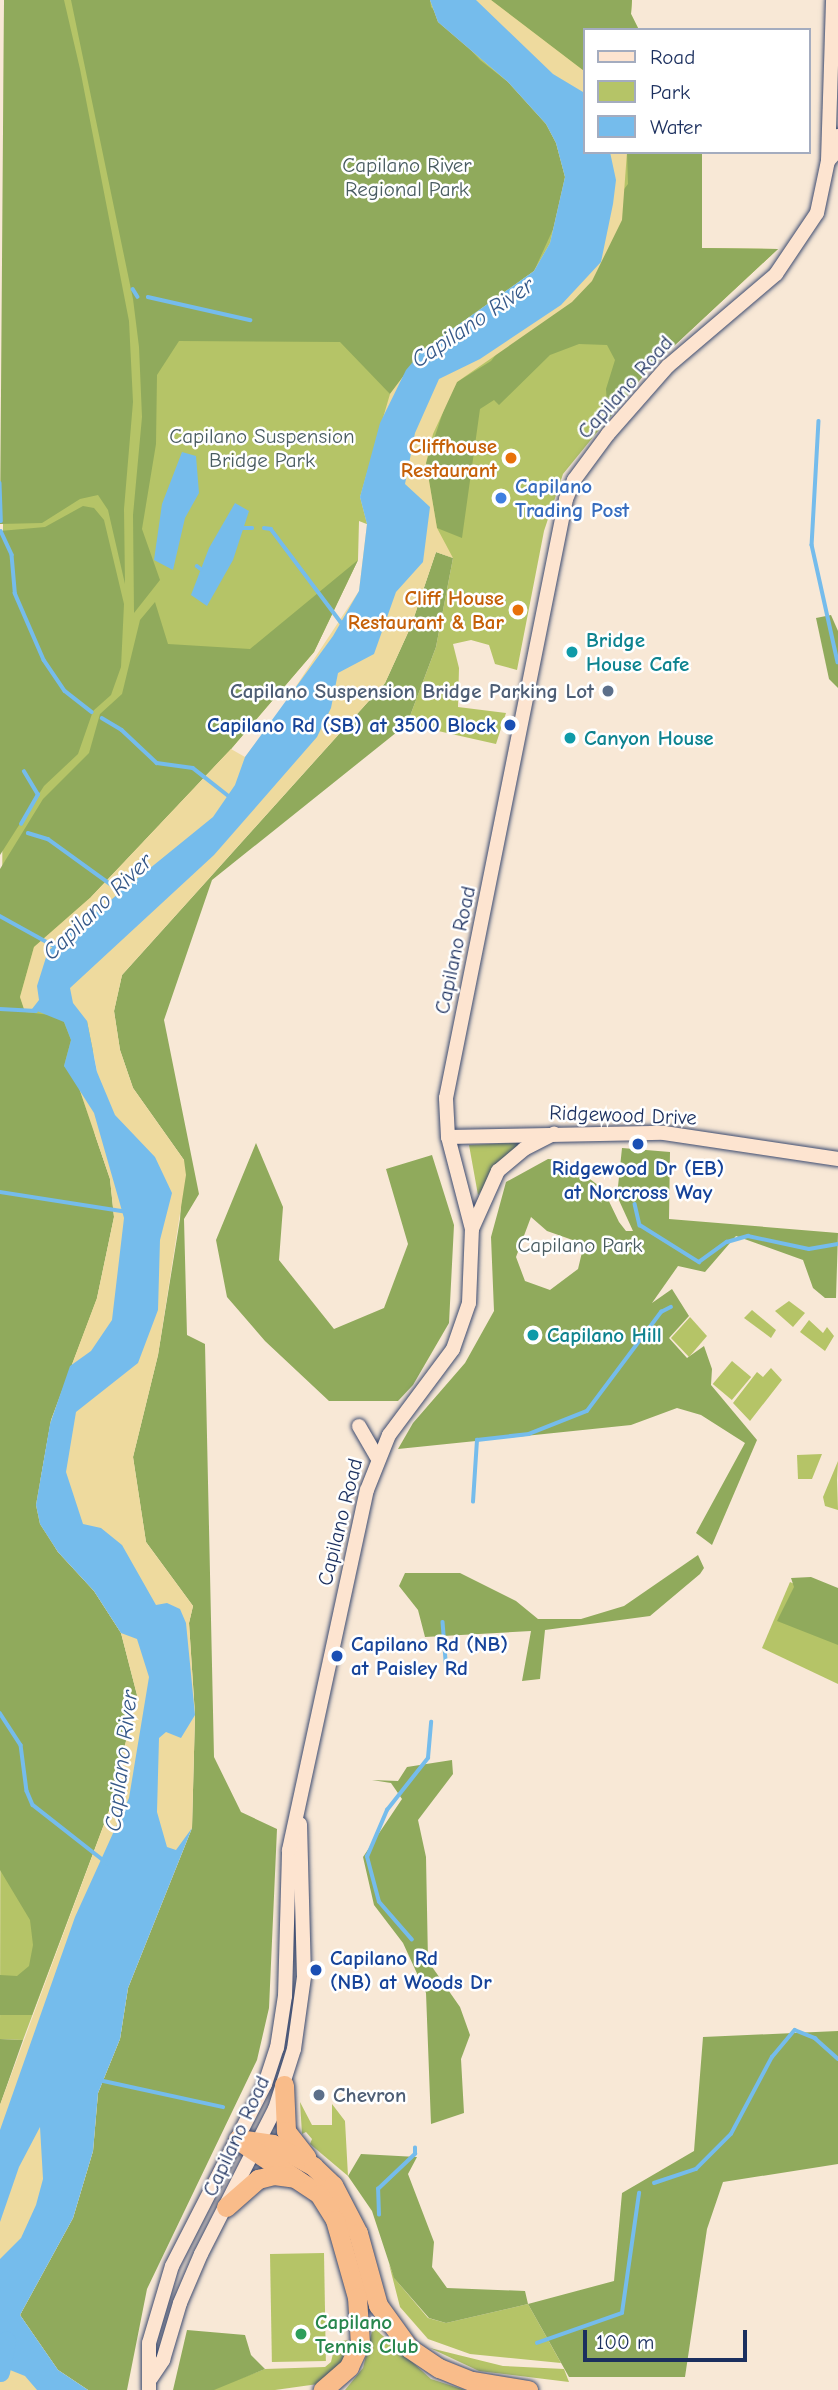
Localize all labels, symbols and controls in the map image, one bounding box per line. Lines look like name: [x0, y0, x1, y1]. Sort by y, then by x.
legend: [582, 28, 810, 154]
text: Road: [650, 45, 695, 69]
text: Park: [650, 80, 690, 104]
text: Water: [650, 115, 702, 139]
park label: Capilano River Regional Park: [342, 152, 472, 202]
water label: Capilano River: [406, 272, 540, 374]
street label: Capilano Road: [572, 330, 678, 444]
park label: Capilano Suspension Bridge Park: [169, 423, 355, 473]
place label: Cliffhouse Restaurant: [401, 433, 497, 483]
marker: Cliffhouse Restaurant: [503, 450, 519, 466]
place label: Capilano Trading Post: [515, 473, 629, 523]
marker: Capilano Trading Post: [493, 490, 509, 506]
place label: Cliff House Restaurant & Bar: [348, 585, 504, 635]
marker: Cliff House Restaurant & Bar: [510, 602, 526, 618]
place label: Bridge House Cafe: [586, 627, 689, 677]
marker: Bridge House Cafe: [564, 644, 580, 660]
place label: Capilano Suspension Bridge Parking Lot: [230, 678, 594, 704]
marker: Capilano Suspension Bridge Parking Lot: [600, 683, 616, 699]
place label: Capilano Rd (SB) at 3500 Block: [207, 712, 496, 738]
marker: Capilano Rd (SB) at 3500 Block: [502, 717, 518, 733]
place label: Canyon House: [584, 725, 714, 751]
marker: Canyon House: [562, 730, 578, 746]
water label: Capilano River: [37, 848, 159, 966]
street label: Capilano Road: [429, 884, 481, 1016]
street label: Ridgewood Drive: [549, 1100, 697, 1130]
marker: Ridgewood Dr (EB) at Norcross Way: [630, 1136, 646, 1152]
place label: Ridgewood Dr (EB) at Norcross Way: [552, 1155, 724, 1205]
park label: Capilano Park: [517, 1232, 643, 1258]
place label: Capilano Hill: [547, 1322, 662, 1348]
marker: Capilano Hill: [525, 1327, 541, 1343]
street label: Capilano Road: [312, 1456, 368, 1588]
place label: Capilano Rd (NB) at Paisley Rd: [351, 1631, 508, 1681]
marker: Capilano Rd (NB) at Paisley Rd: [329, 1648, 345, 1664]
water label: Capilano River: [100, 1689, 144, 1833]
place label: Capilano Rd (NB) at Woods Dr: [330, 1945, 492, 1995]
marker: Capilano Rd (NB) at Woods Dr: [308, 1962, 324, 1978]
street label: Capilano Road: [197, 2072, 275, 2200]
place label: Chevron: [333, 2082, 406, 2108]
marker: Chevron: [311, 2087, 327, 2103]
place label: Capilano Tennis Club: [315, 2309, 418, 2359]
scale bar: [586, 2316, 750, 2360]
marker: Capilano Tennis Club: [293, 2326, 309, 2342]
text: 100 m: [596, 2330, 654, 2354]

